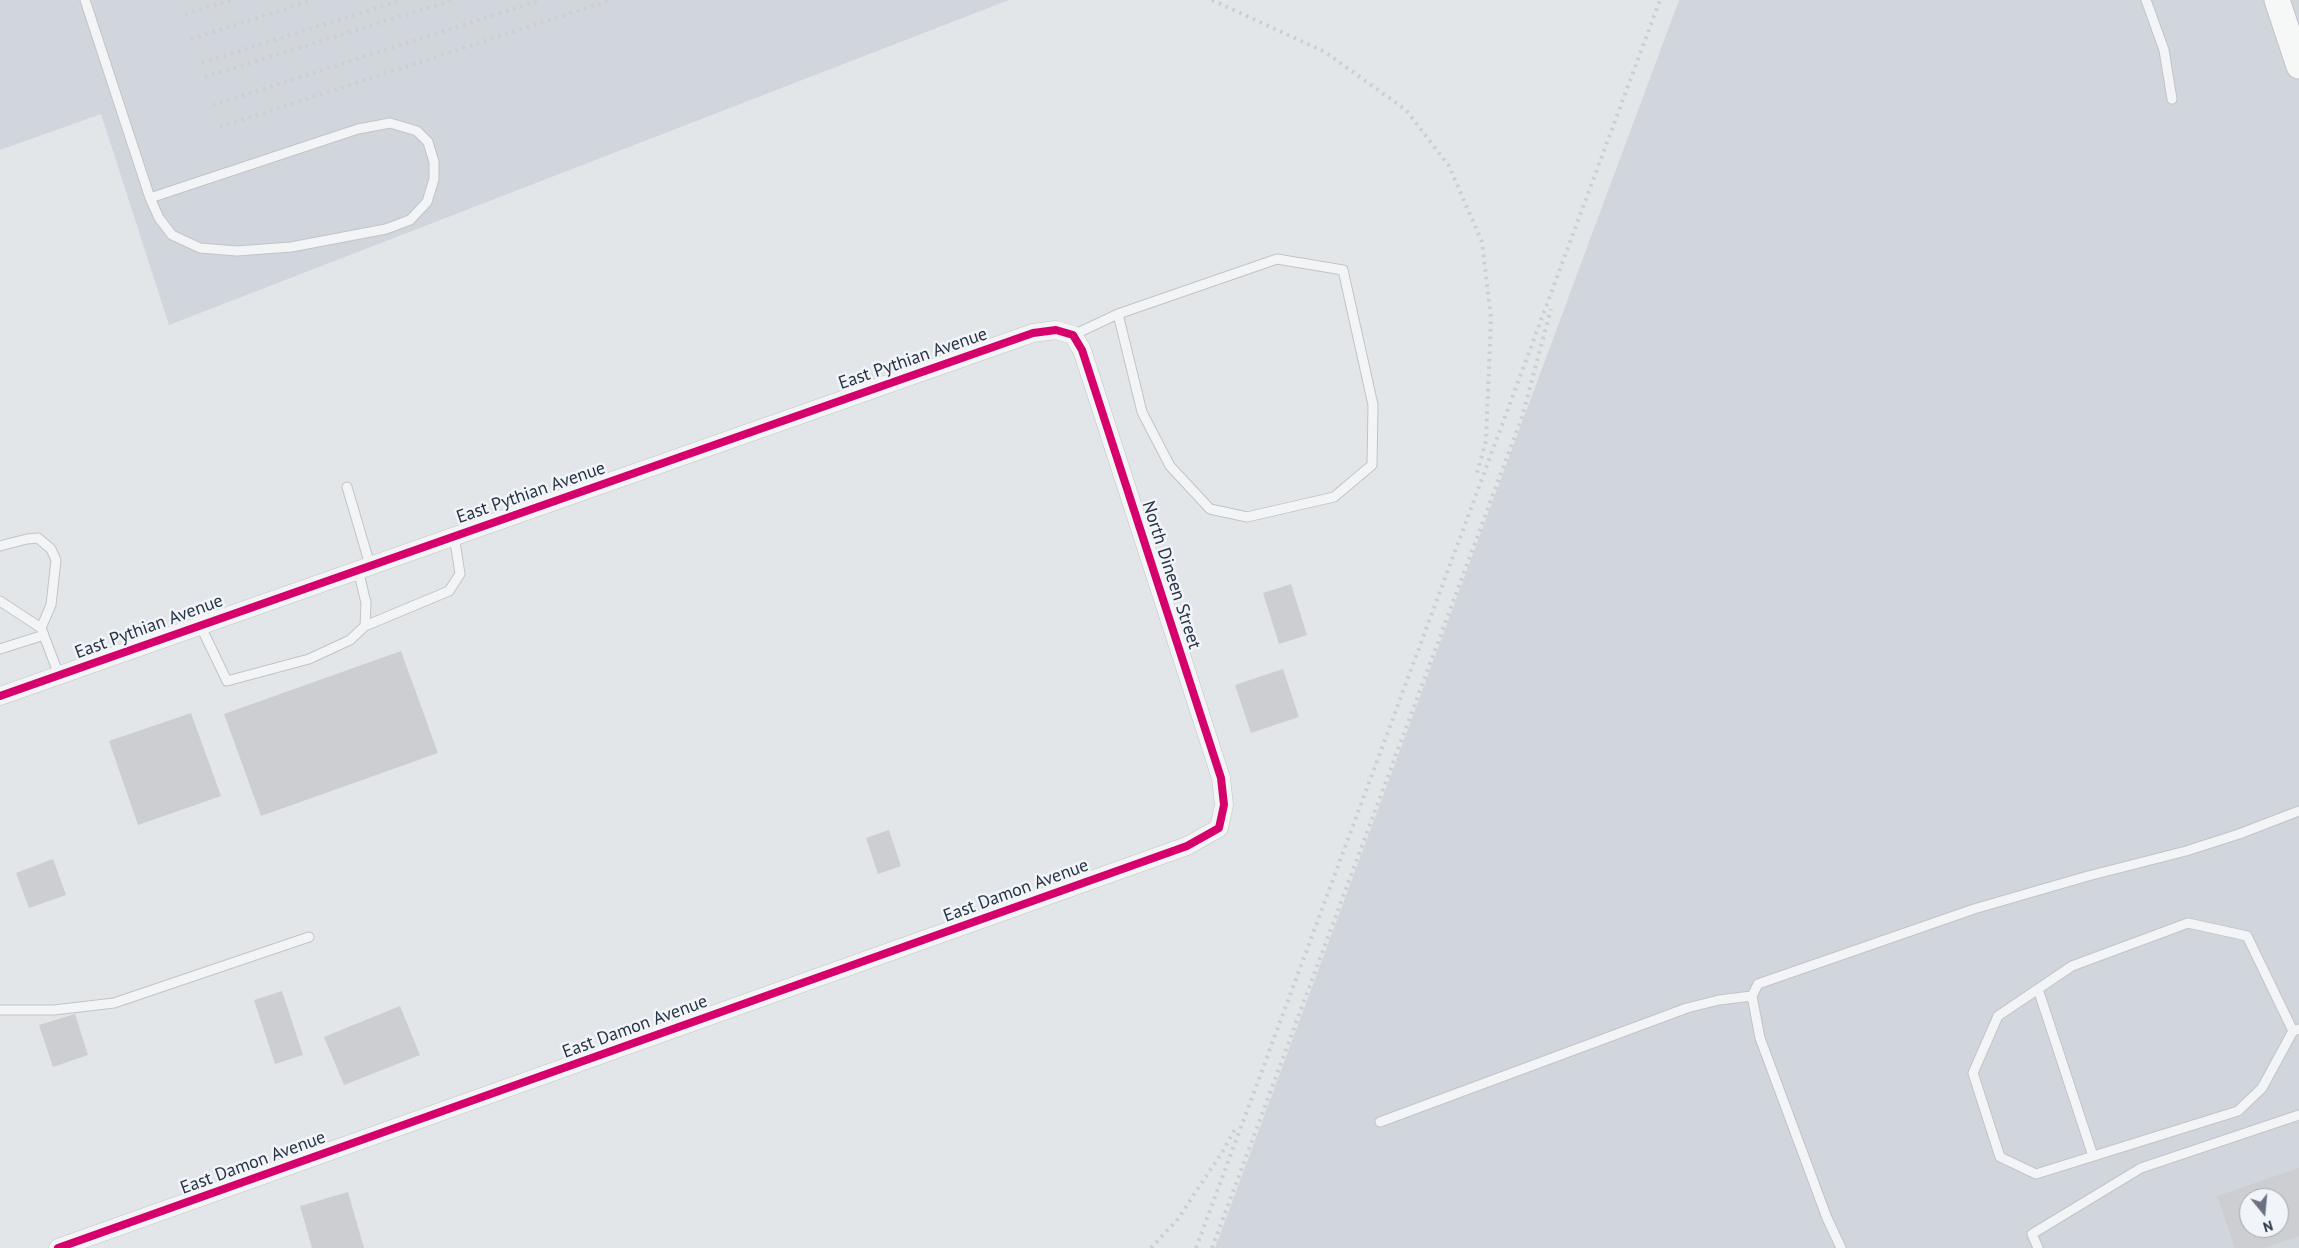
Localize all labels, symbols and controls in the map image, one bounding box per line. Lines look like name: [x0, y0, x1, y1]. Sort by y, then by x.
street label: East Pythian Avenue: [836, 323, 990, 395]
street label: East Pythian Avenue: [454, 457, 608, 529]
street label: North Dineen Street: [1137, 498, 1205, 652]
street label: East Pythian Avenue: [72, 590, 226, 664]
street label: East Damon Avenue: [940, 855, 1092, 927]
street label: East Damon Avenue: [559, 991, 711, 1063]
street label: East Damon Avenue: [177, 1127, 329, 1199]
north arrow: [2239, 1188, 2289, 1238]
text: N: [2261, 1216, 2275, 1236]

